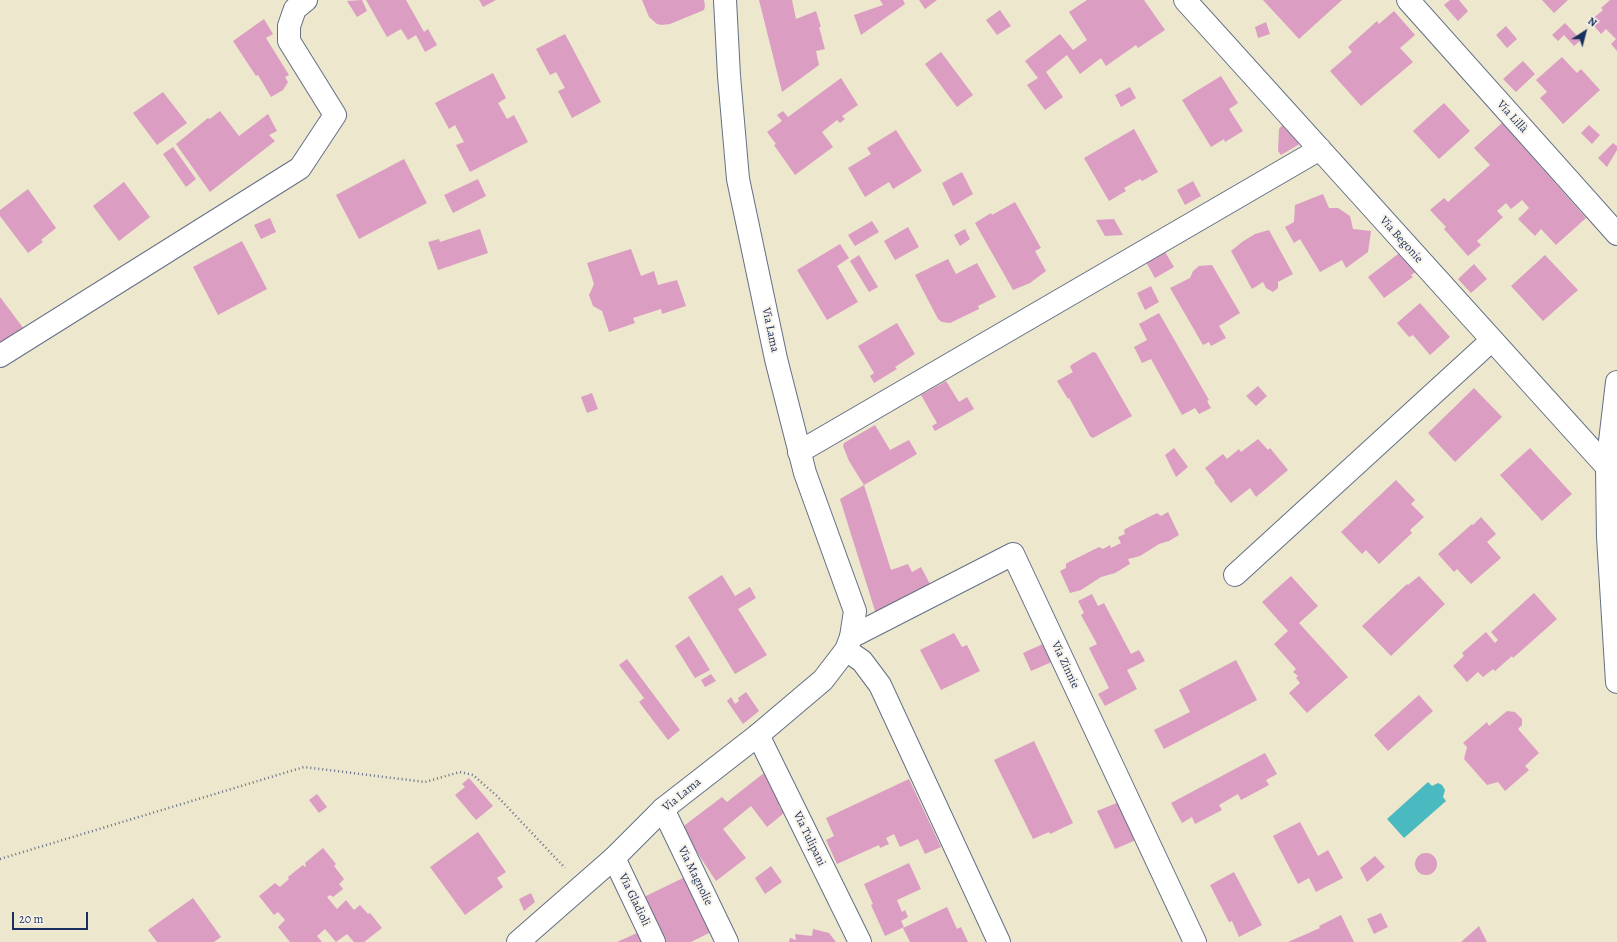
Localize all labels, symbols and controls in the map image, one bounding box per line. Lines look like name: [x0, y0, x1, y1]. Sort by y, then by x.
north arrow: [1565, 12, 1605, 52]
text: N: [1585, 13, 1600, 30]
street label: Via Lillà: [1494, 98, 1530, 136]
street label: Via Begonie: [1376, 214, 1426, 266]
street label: Via Lama: [758, 306, 782, 354]
street label: Via Zinnie: [1048, 639, 1082, 691]
street label: Via Lama: [660, 775, 704, 815]
street label: Via Tulipani: [790, 809, 828, 869]
street label: Via Magnolie: [674, 844, 716, 908]
street label: Via Gladioli: [615, 871, 653, 929]
scale bar: [14, 904, 90, 930]
text: 20 m: [19, 911, 43, 927]

